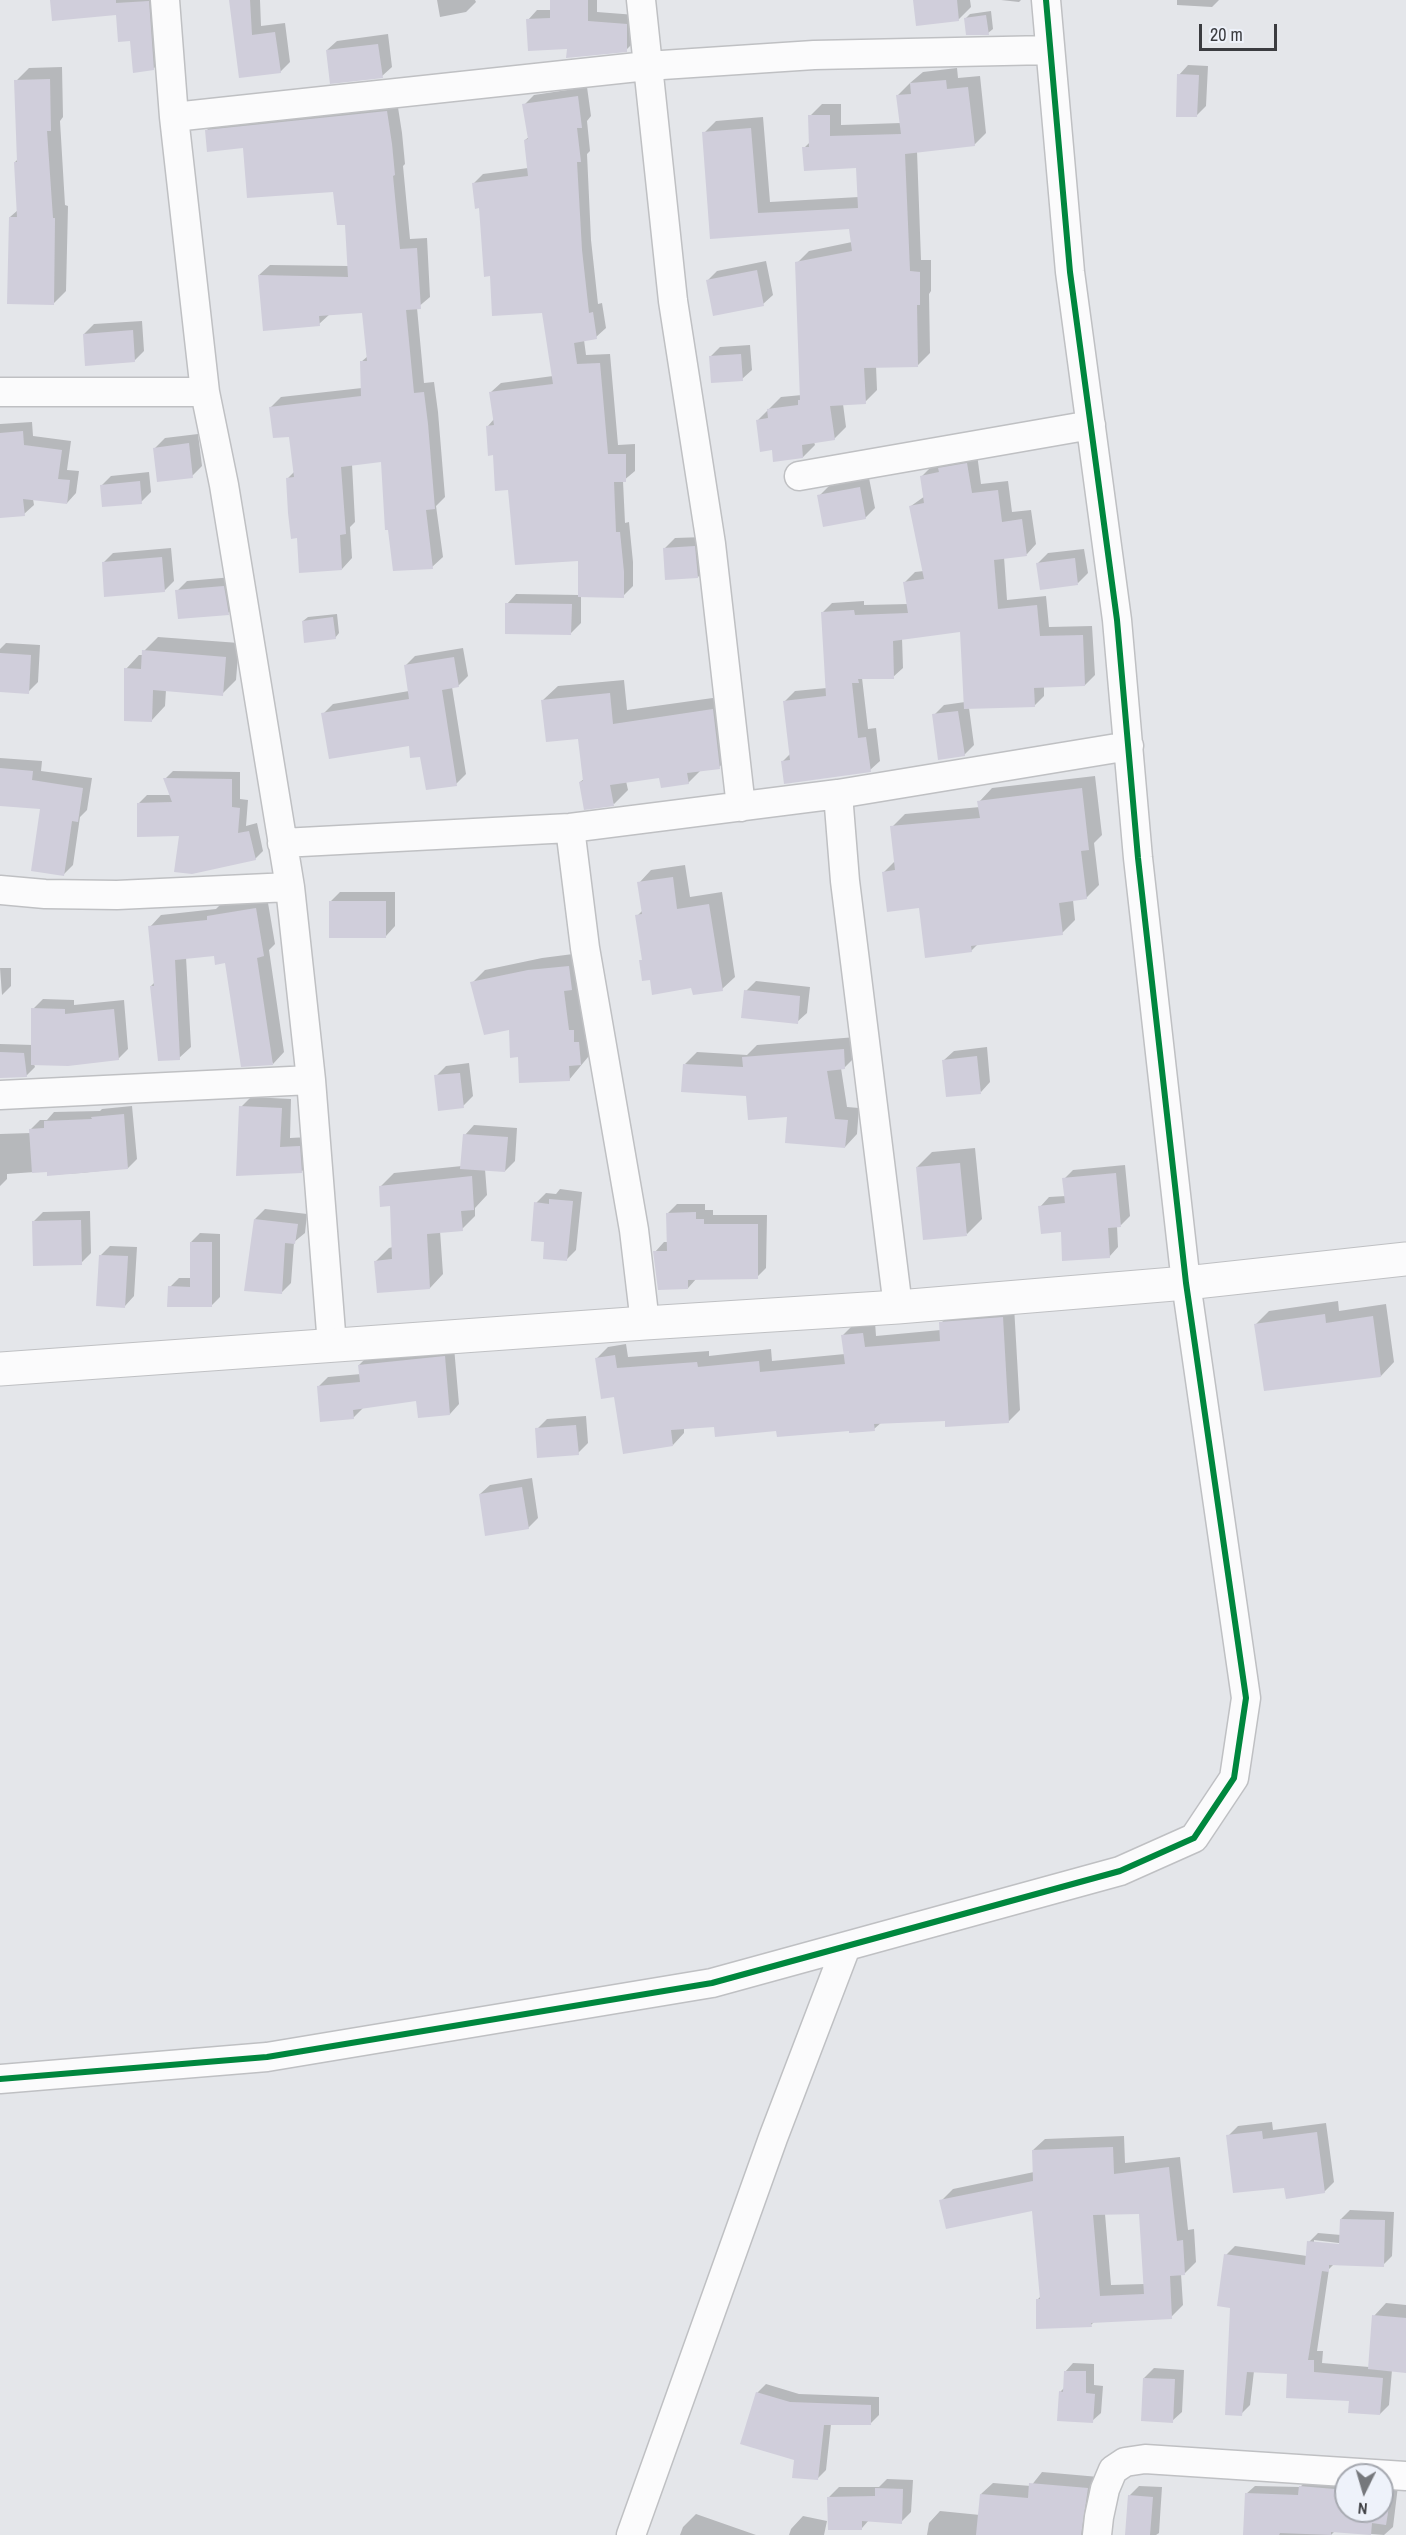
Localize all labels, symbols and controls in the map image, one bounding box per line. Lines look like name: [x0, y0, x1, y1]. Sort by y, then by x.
scale bar: [1202, 12, 1280, 50]
text: 20 m: [1210, 22, 1243, 47]
north arrow: [1334, 2463, 1394, 2523]
text: N: [1357, 2498, 1368, 2520]

